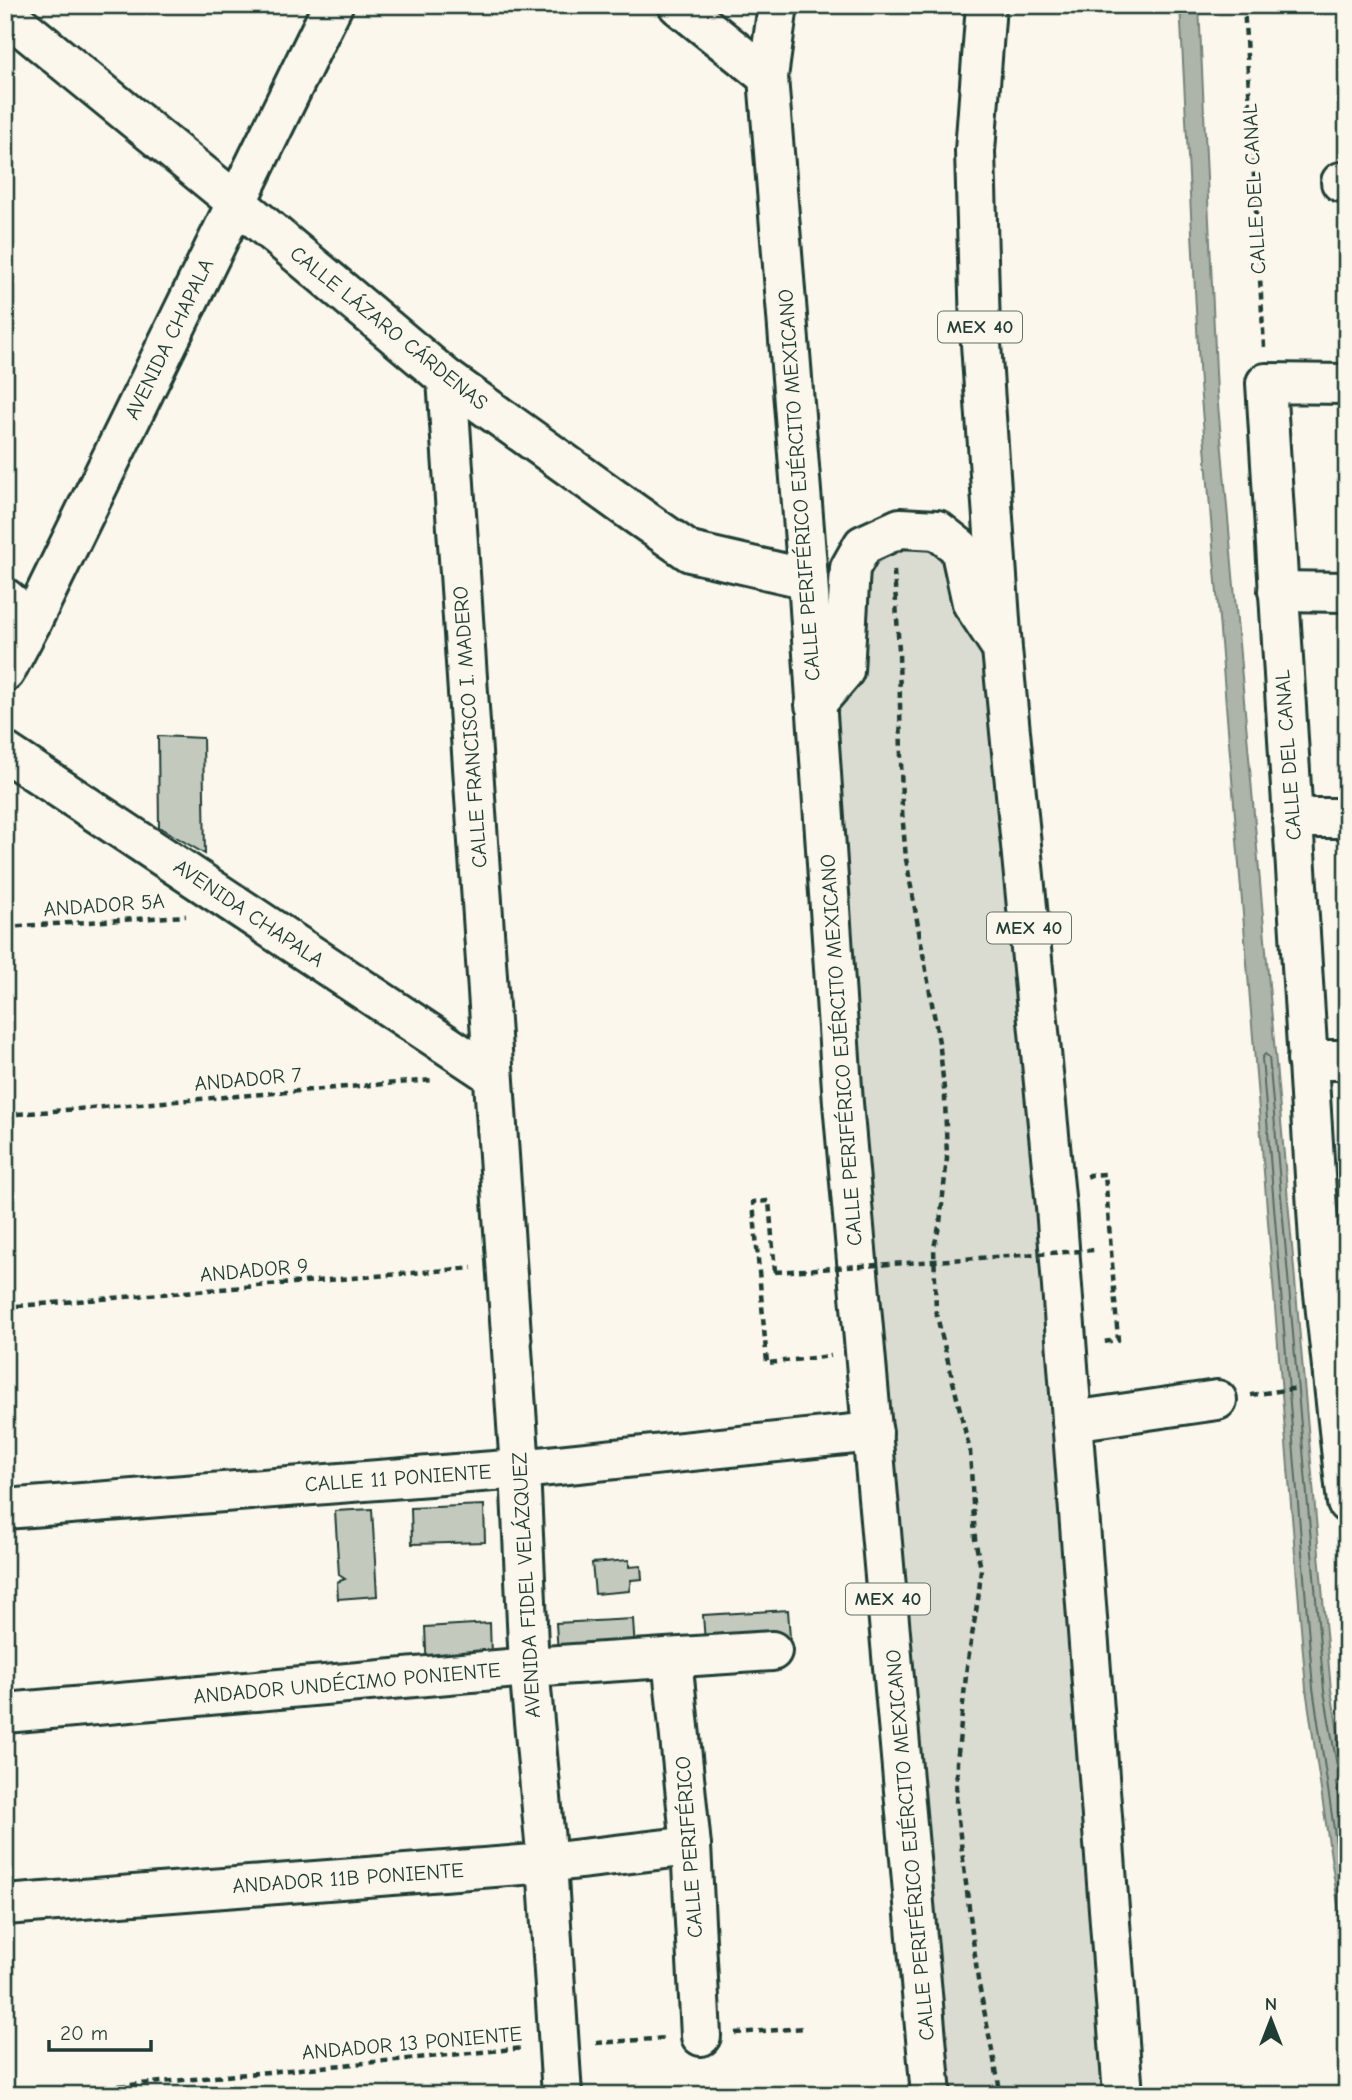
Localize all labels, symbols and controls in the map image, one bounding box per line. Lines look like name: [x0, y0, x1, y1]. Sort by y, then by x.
street label: CALLE DEL CANAL: [1238, 103, 1270, 275]
street label: CALLE LÁZARO CÁRDENAS: [285, 241, 493, 415]
street label: AVENIDA CHAPALA: [120, 255, 218, 423]
street label: CALLE PERIFÉRICO EJÉRCITO MEXICANO: [773, 288, 825, 682]
road number: MEX 40: [938, 312, 1022, 342]
street label: CALLE FRANCISCO I. MADERO: [448, 585, 492, 869]
street label: CALLE DEL CANAL: [1270, 668, 1306, 841]
street label: CALLE PERIFÉRICO EJÉRCITO MEXICANO: [815, 853, 867, 1247]
street label: AVENIDA CHAPALA: [169, 854, 329, 972]
street label: ANDADOR 5A: [43, 889, 165, 921]
road number: MEX 40: [987, 912, 1071, 944]
street label: ANDADOR 7: [193, 1062, 303, 1096]
street label: ANDADOR 9: [199, 1253, 309, 1287]
street label: AVENIDA FIDEL VELÁZQUEZ: [507, 1452, 545, 1718]
street label: CALLE 11 PONIENTE: [304, 1460, 492, 1496]
road number: MEX 40: [846, 1583, 930, 1614]
street label: CALLE PERIFÉRICO EJÉRCITO MEXICANO: [881, 1648, 939, 2042]
street label: ANDADOR UNDÉCIMO PONIENTE: [192, 1658, 502, 1708]
street label: CALLE PERIFÉRICO: [671, 1755, 707, 1939]
street label: ANDADOR 11B PONIENTE: [232, 1858, 464, 1898]
north arrow: [1236, 1984, 1306, 2054]
text: N: [1265, 1993, 1277, 2015]
scale bar: [49, 2009, 150, 2053]
text: 20 m: [60, 2021, 108, 2045]
street label: ANDADOR 13 PONIENTE: [301, 2021, 523, 2065]

